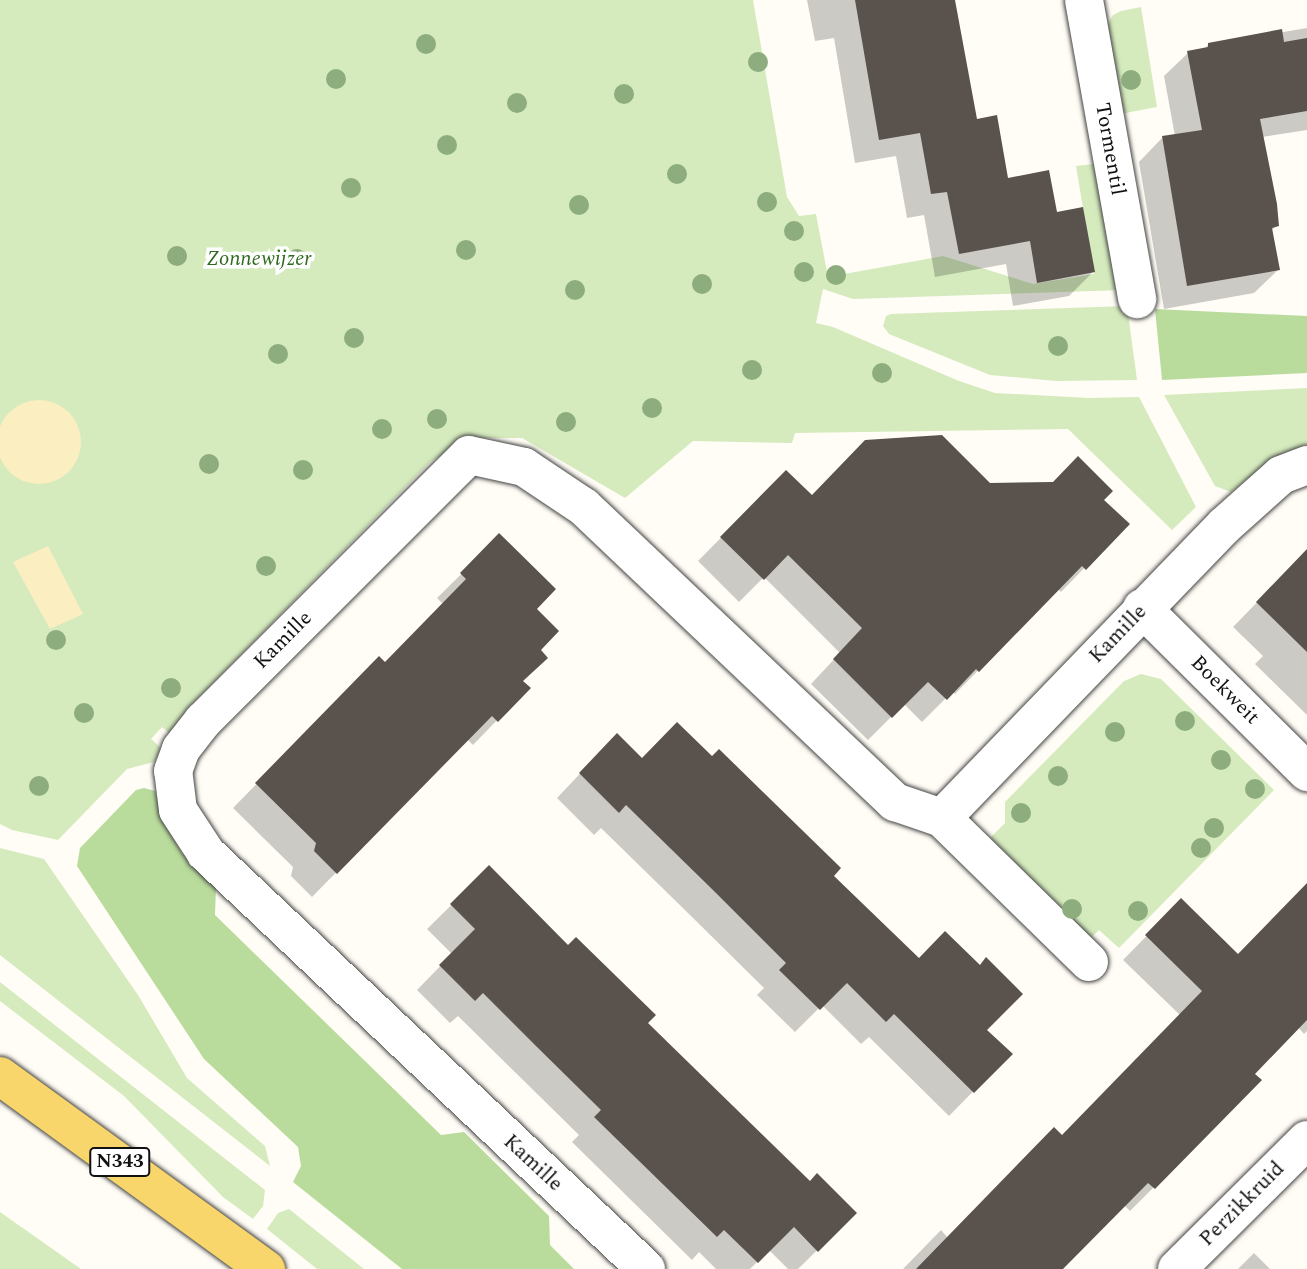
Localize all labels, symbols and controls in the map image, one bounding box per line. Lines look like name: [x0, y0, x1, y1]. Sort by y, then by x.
street label: Tormentil: [1089, 101, 1131, 197]
park label: Zonnewijzer: [206, 246, 312, 272]
street label: Kamille: [1084, 599, 1152, 669]
street label: Kamille: [249, 606, 317, 674]
street label: Boekweit: [1185, 650, 1265, 730]
street label: Kamille: [498, 1129, 568, 1197]
road number: N343: [88, 1146, 152, 1178]
street label: Perzikkruid: [1194, 1156, 1290, 1252]

